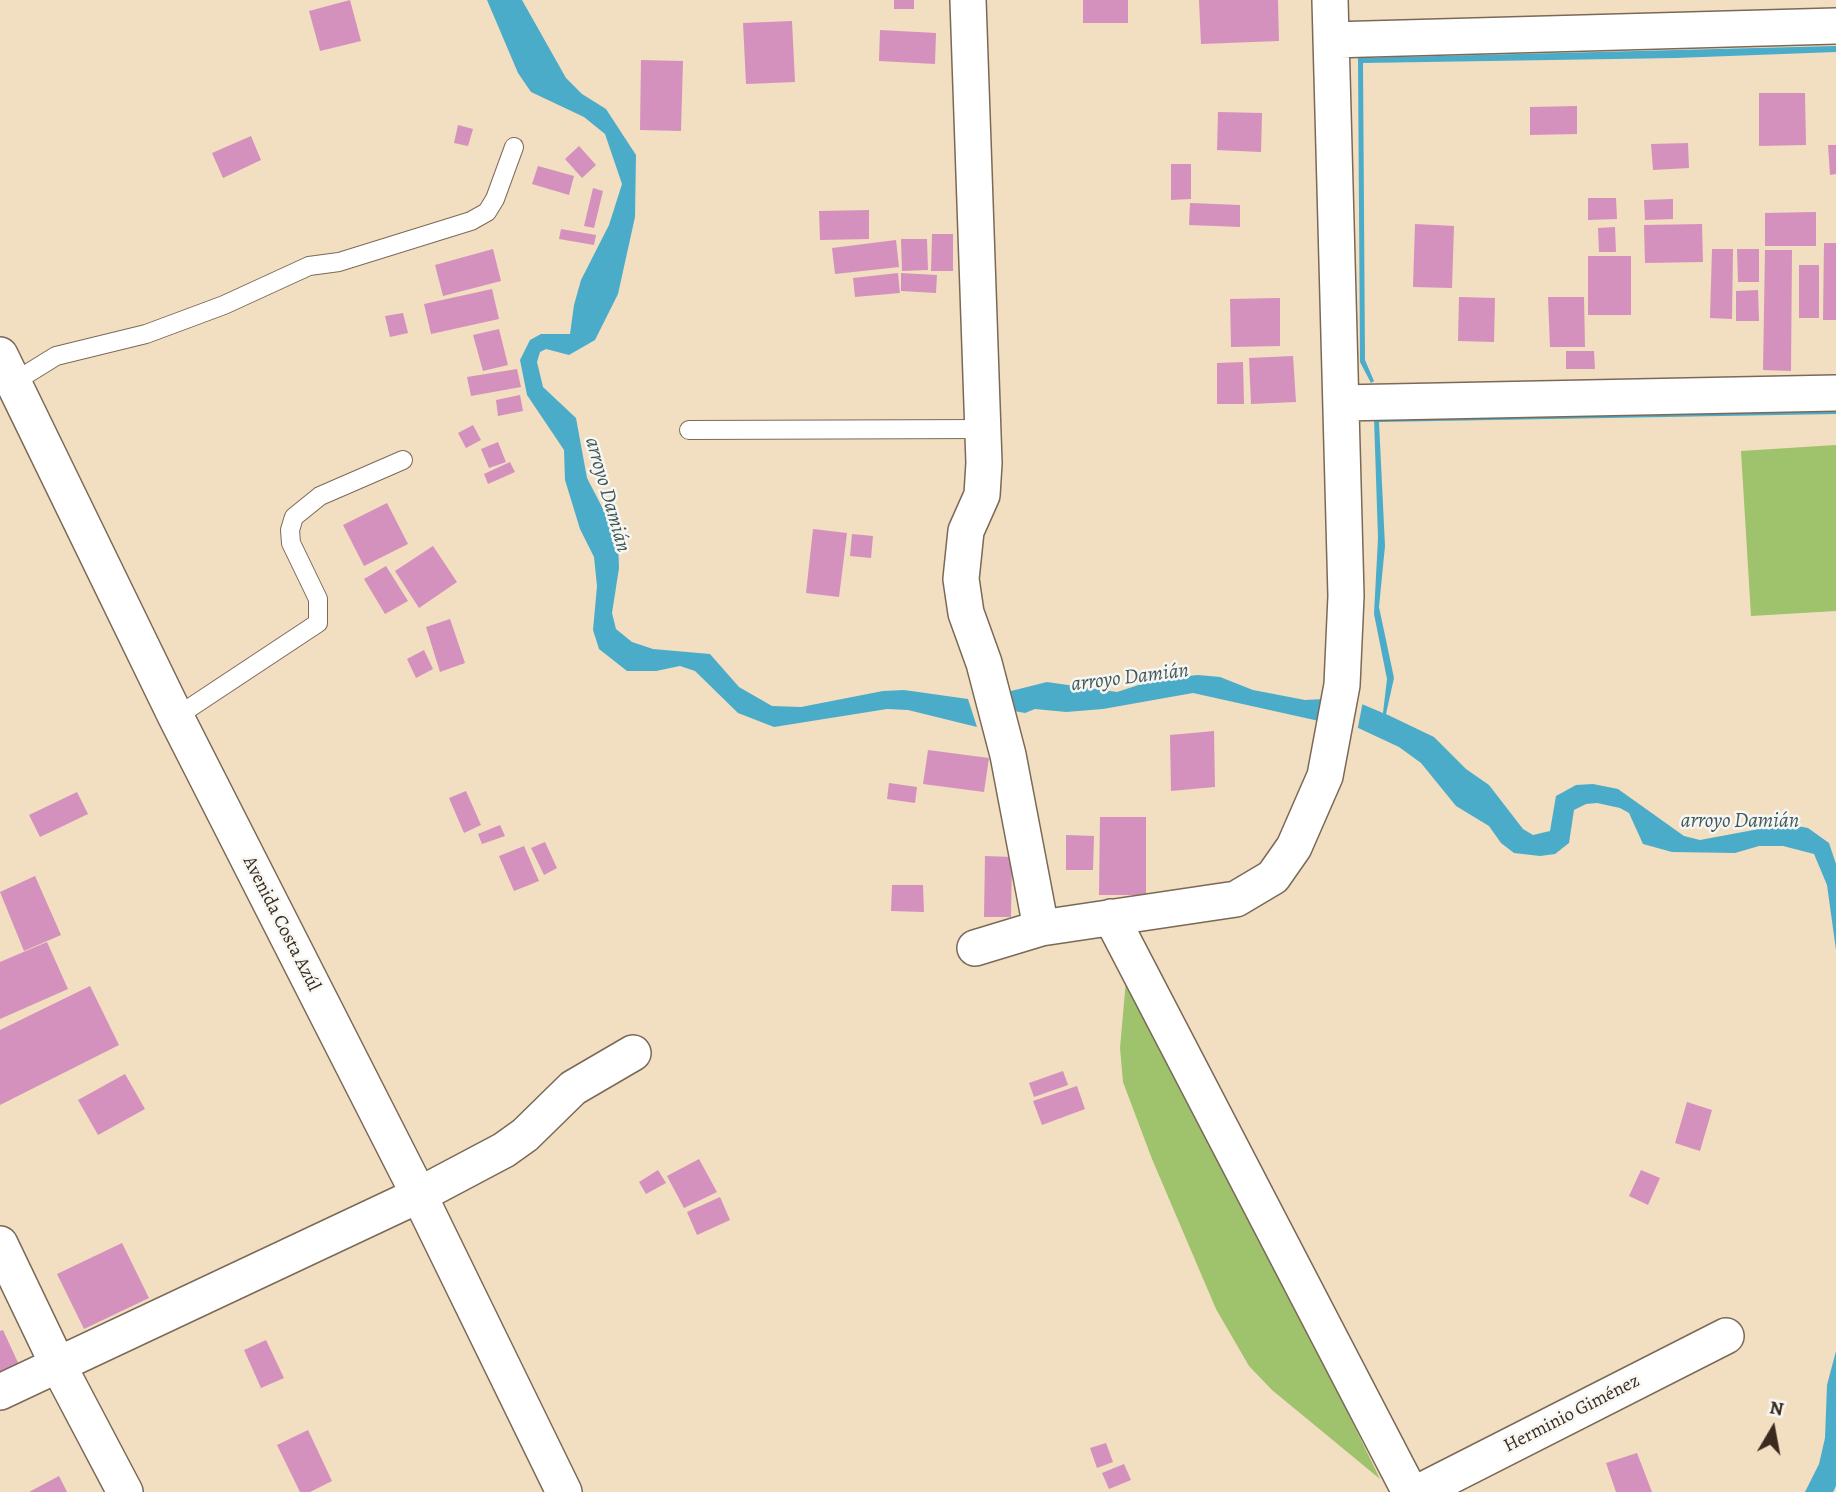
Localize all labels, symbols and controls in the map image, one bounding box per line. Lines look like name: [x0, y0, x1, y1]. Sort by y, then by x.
water label: arroyo Damián: [579, 435, 635, 555]
water label: arroyo Damián: [1070, 658, 1190, 698]
water label: arroyo Damián: [1681, 809, 1799, 835]
street label: Avenida Costa Azúl: [237, 853, 325, 995]
street label: Herminio Giménez: [1500, 1370, 1644, 1458]
north arrow: [1738, 1394, 1808, 1464]
text: N: [1768, 1394, 1786, 1422]

